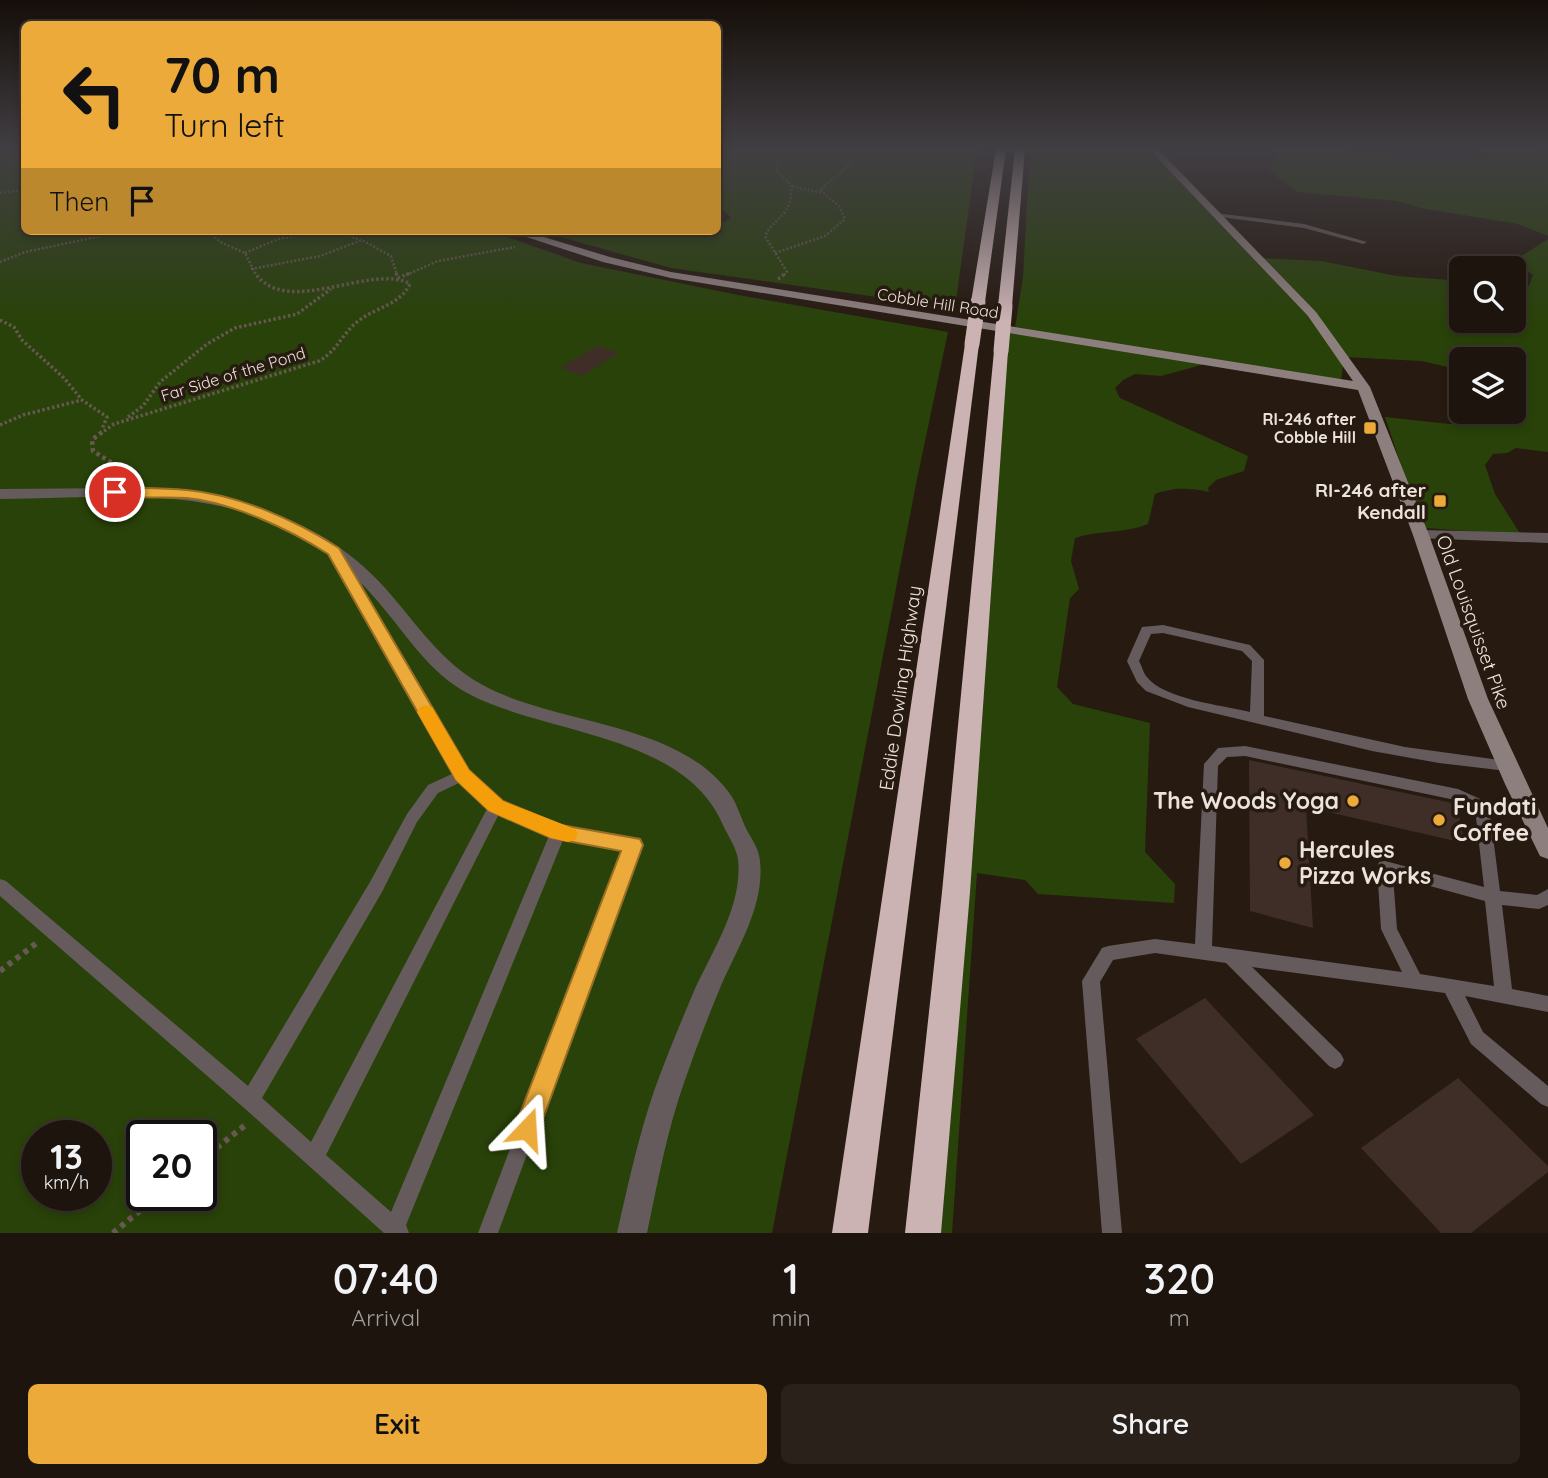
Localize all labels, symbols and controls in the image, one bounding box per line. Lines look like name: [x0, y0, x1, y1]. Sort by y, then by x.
text: 70 m: [164, 44, 280, 105]
icon: left: [49, 49, 140, 140]
text: Turn left: [164, 105, 285, 145]
icon: arrive: [123, 182, 161, 220]
text: Then: [49, 185, 109, 218]
map controls: [1449, 256, 1526, 424]
button: search: [1449, 256, 1526, 333]
street label: Cobble Hill Road: [876, 284, 1000, 322]
street label: Far Side of the Pond: [158, 342, 308, 406]
button: layers: [1449, 347, 1526, 424]
place label: RI-246 after Cobble Hill: [1262, 409, 1356, 447]
marker: RI-246 after Cobble Hill: [1362, 420, 1378, 436]
pin: [85, 462, 145, 522]
icon: arrive: [96, 473, 134, 511]
place label: RI-246 after Kendall: [1315, 478, 1426, 524]
marker: RI-246 after Kendall: [1432, 493, 1448, 509]
street label: Old Louisquisset Pike: [1431, 532, 1517, 712]
street label: Eddie Dowling Highway: [874, 584, 926, 792]
place label: The Woods Yoga: [1153, 786, 1339, 815]
place label: Fundati Coffee: [1453, 792, 1537, 847]
marker: The Woods Yoga: [1345, 793, 1361, 809]
marker: Fundati Coffee: [1431, 812, 1447, 828]
place label: Hercules Pizza Works: [1299, 835, 1431, 890]
marker: Hercules Pizza Works: [1277, 855, 1293, 871]
position arrow: [490, 1092, 564, 1166]
speed limit sign: 20: [126, 1120, 217, 1211]
text: 13: [50, 1134, 83, 1178]
text: km/h: [44, 1171, 89, 1194]
text: 07:40: [333, 1252, 439, 1305]
text: 1: [783, 1252, 799, 1305]
text: 320: [1144, 1252, 1215, 1305]
text: Arrival: [351, 1303, 420, 1332]
text: min: [772, 1303, 811, 1332]
text: m: [1169, 1303, 1190, 1332]
button: Exit: [28, 1384, 767, 1464]
button: Share: [781, 1384, 1520, 1464]

